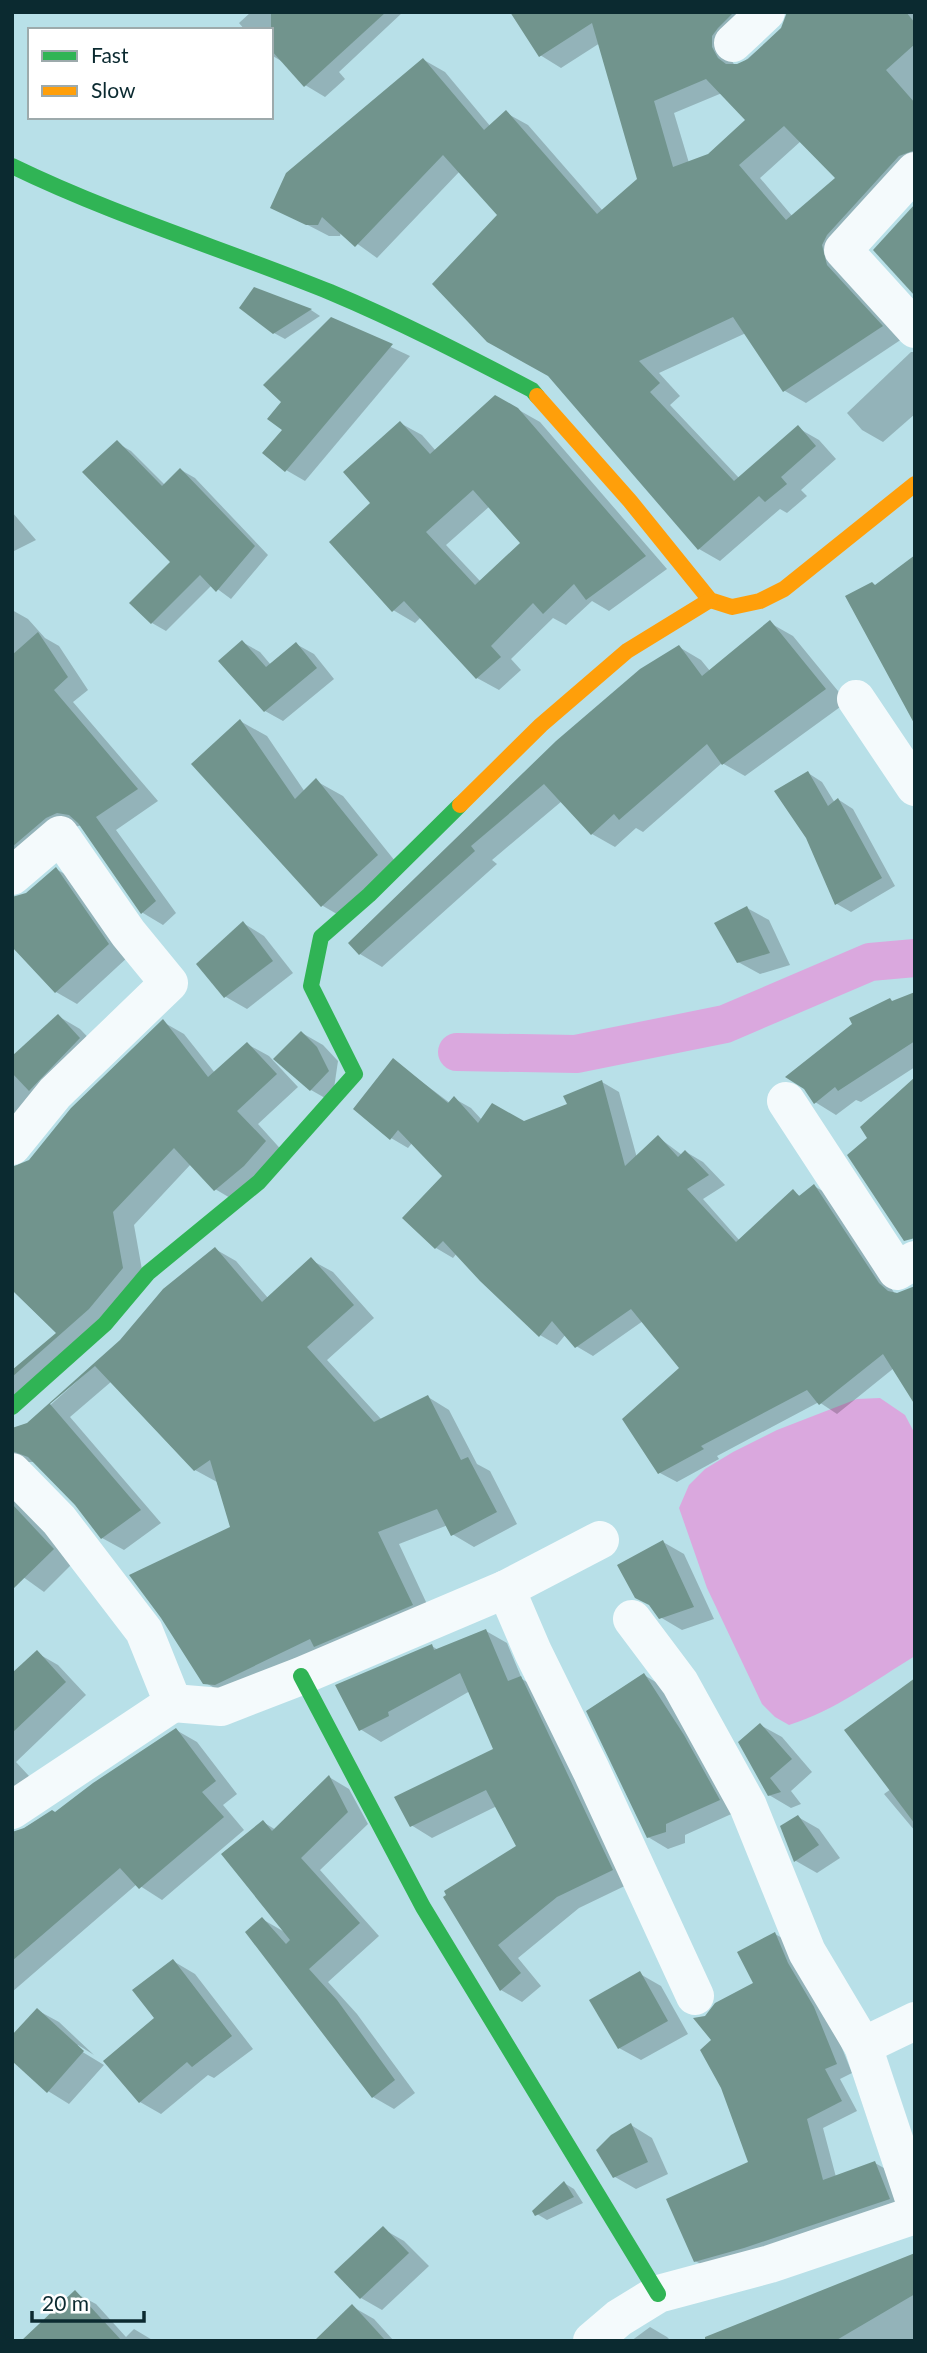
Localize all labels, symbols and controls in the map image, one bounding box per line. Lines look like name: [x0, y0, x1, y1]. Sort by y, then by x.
legend: [28, 28, 273, 119]
text: Fast: [91, 42, 129, 67]
text: Slow: [91, 77, 136, 102]
scale bar: [32, 2280, 144, 2324]
text: 20 m: [42, 2290, 89, 2315]

